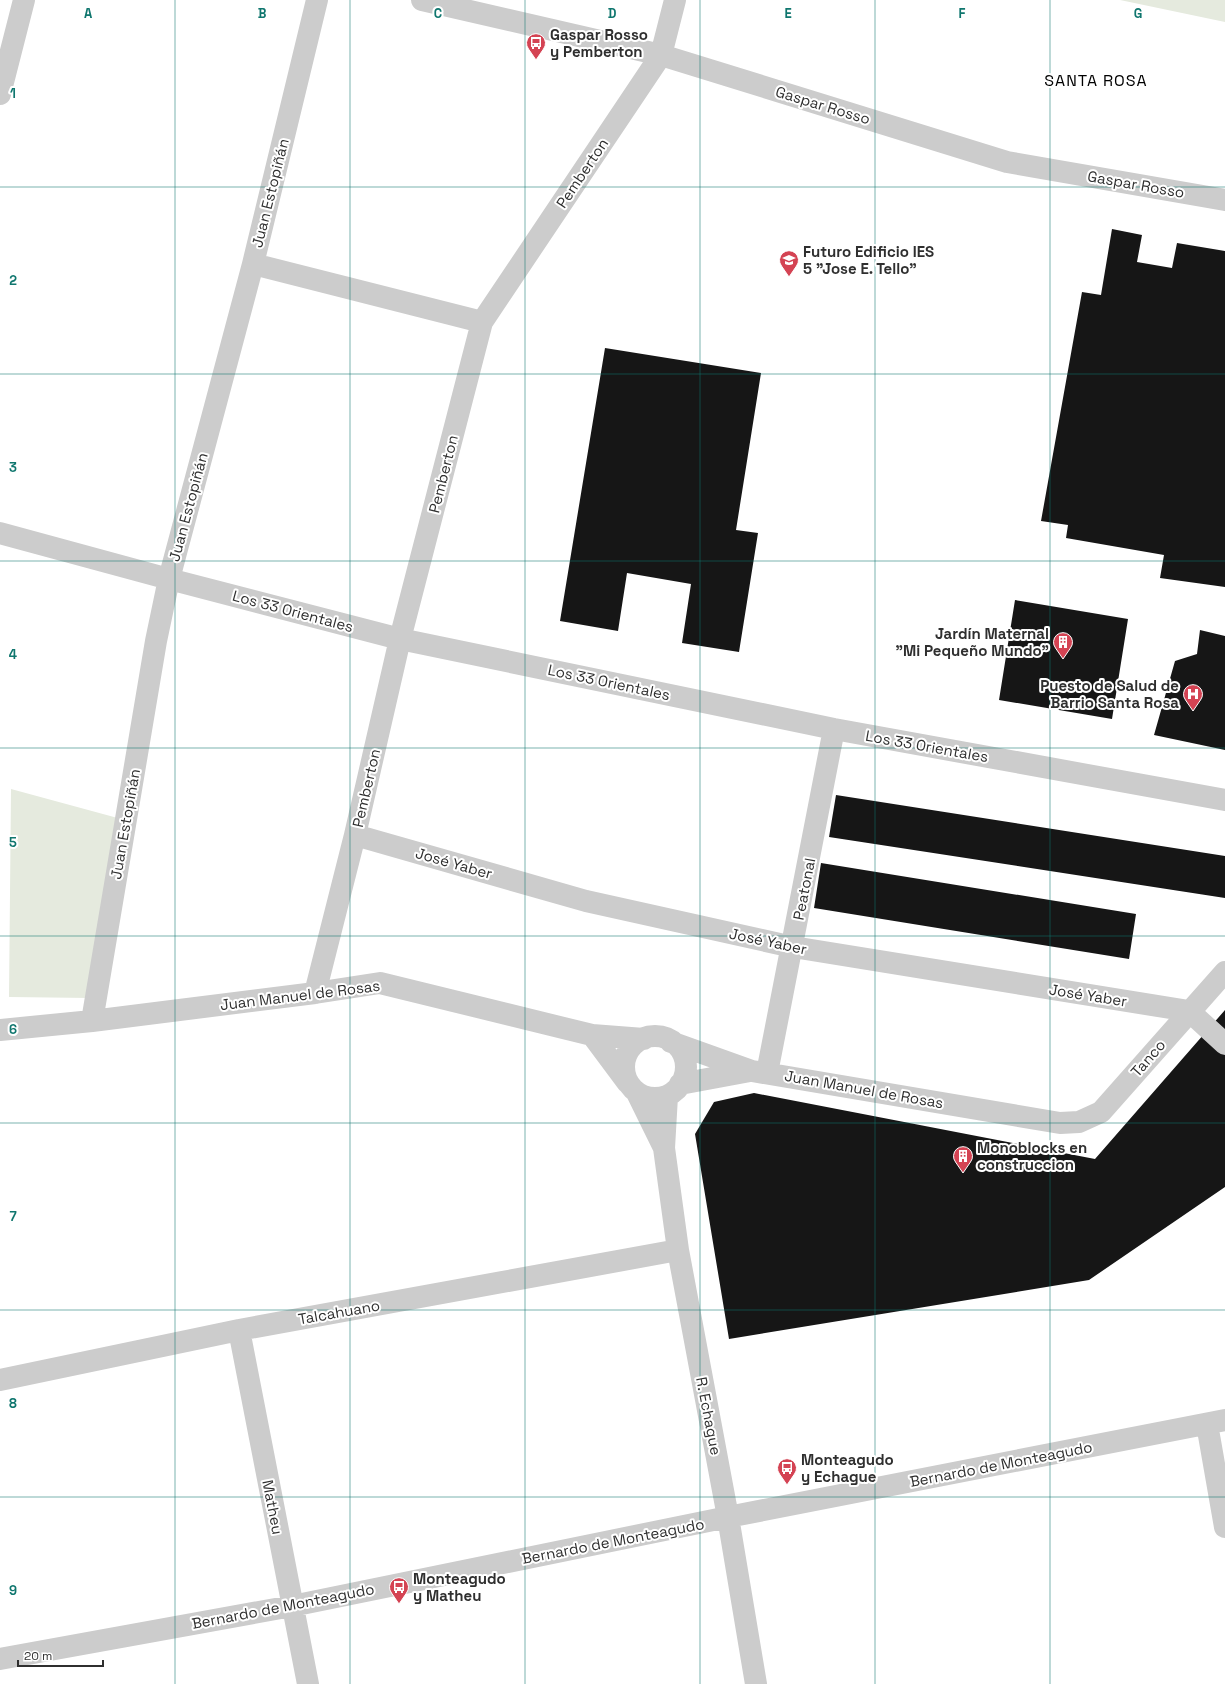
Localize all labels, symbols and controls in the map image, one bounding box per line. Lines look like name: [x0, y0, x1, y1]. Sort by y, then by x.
text: A: [84, 5, 93, 22]
text: B: [258, 5, 267, 22]
text: C: [434, 5, 442, 22]
text: D: [608, 5, 617, 22]
text: E: [784, 5, 792, 22]
text: F: [959, 5, 966, 22]
text: G: [1134, 5, 1142, 22]
place label: Gaspar Rosso y Pemberton: [550, 25, 648, 61]
bus stop icon: Gaspar Rosso y Pemberton: [525, 32, 547, 60]
district label: SANTA ROSA: [1044, 70, 1148, 91]
street label: Gaspar Rosso: [773, 82, 873, 128]
text: 1: [10, 85, 16, 102]
street label: Pemberton: [552, 135, 612, 211]
street label: Juan Estopiñán: [247, 136, 293, 250]
street label: Gaspar Rosso: [1086, 166, 1186, 202]
place label: Futuro Edificio IES 5 "Jose E. Tello": [803, 242, 934, 278]
school or university icon: Futuro Edificio IES 5 "Jose E. Tello": [778, 249, 800, 277]
text: 2: [9, 272, 17, 289]
street label: Pemberton: [424, 433, 462, 515]
street label: Juan Estopiñán: [164, 451, 212, 563]
text: 3: [9, 459, 17, 476]
street label: Los 33 Orientales: [230, 586, 356, 636]
place label: Jardín Maternal "Mi Pequeño Mundo": [895, 624, 1049, 660]
building icon: Jardín Maternal "Mi Pequeño Mundo": [1052, 631, 1074, 659]
text: 4: [9, 646, 17, 663]
street label: Los 33 Orientales: [546, 660, 672, 704]
place label: Puesto de Salud de Barrio Santa Rosa: [1040, 676, 1179, 712]
hospital icon: Puesto de Salud de Barrio Santa Rosa: [1182, 683, 1204, 711]
street label: Los 33 Orientales: [864, 726, 990, 766]
street label: Pemberton: [348, 747, 384, 829]
street label: Juan Estopiñán: [106, 767, 144, 881]
text: 5: [9, 834, 17, 851]
street label: José Yaber: [413, 843, 495, 883]
street label: Peatonal: [789, 856, 819, 922]
street label: José Yaber: [727, 923, 809, 959]
street label: Juan Manuel de Rosas: [219, 976, 381, 1014]
street label: José Yaber: [1048, 979, 1129, 1011]
text: 6: [9, 1021, 17, 1038]
street label: Tanco: [1127, 1035, 1169, 1081]
street label: Juan Manuel de Rosas: [783, 1066, 945, 1112]
place label: Monoblocks en construccion: [977, 1138, 1087, 1174]
building icon: Monoblocks en construccion: [952, 1145, 974, 1173]
text: 7: [9, 1208, 17, 1225]
street label: Talcahuano: [297, 1295, 381, 1329]
street label: R. Echague: [692, 1375, 726, 1457]
text: 8: [9, 1395, 17, 1412]
street label: Bernardo de Monteagudo: [908, 1437, 1094, 1491]
place label: Monteagudo y Echague: [801, 1450, 894, 1486]
bus stop icon: Monteagudo y Echague: [776, 1457, 798, 1485]
street label: Matheu: [258, 1478, 288, 1536]
street label: Bernardo de Monteagudo: [520, 1514, 706, 1568]
place label: Monteagudo y Matheu: [413, 1569, 506, 1605]
bus stop icon: Monteagudo y Matheu: [388, 1576, 410, 1604]
street label: Bernardo de Monteagudo: [190, 1579, 376, 1633]
text: 9: [9, 1582, 17, 1599]
scale bar: [18, 1642, 103, 1668]
text: 20 m: [24, 1648, 52, 1664]

